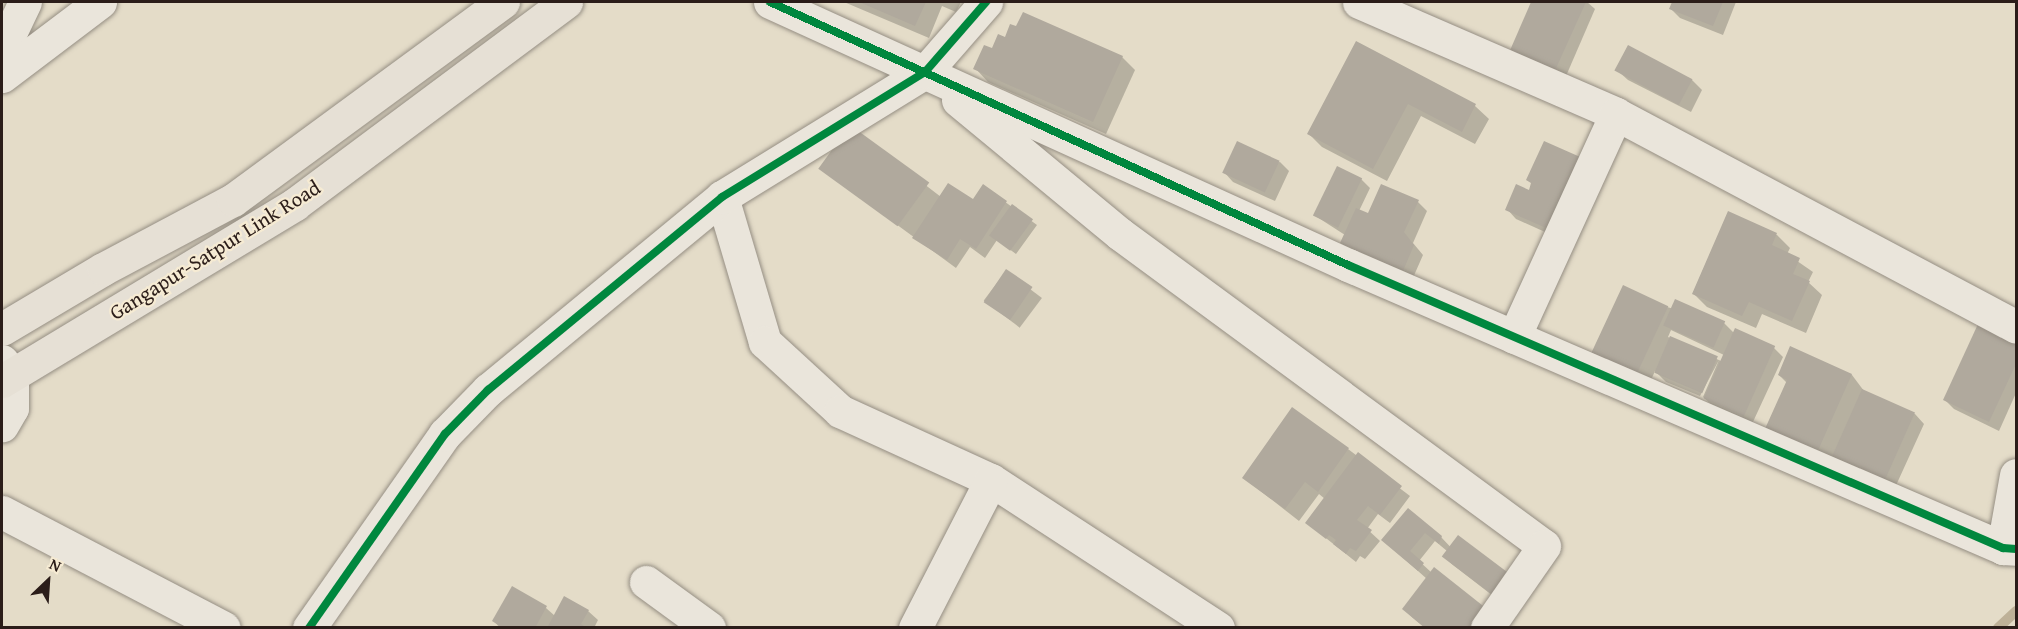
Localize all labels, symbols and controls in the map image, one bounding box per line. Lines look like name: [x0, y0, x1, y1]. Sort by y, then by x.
street label: Gangapur-Satpur Link Road: [105, 175, 325, 325]
north arrow: [18, 551, 78, 611]
text: N: [46, 552, 66, 578]

